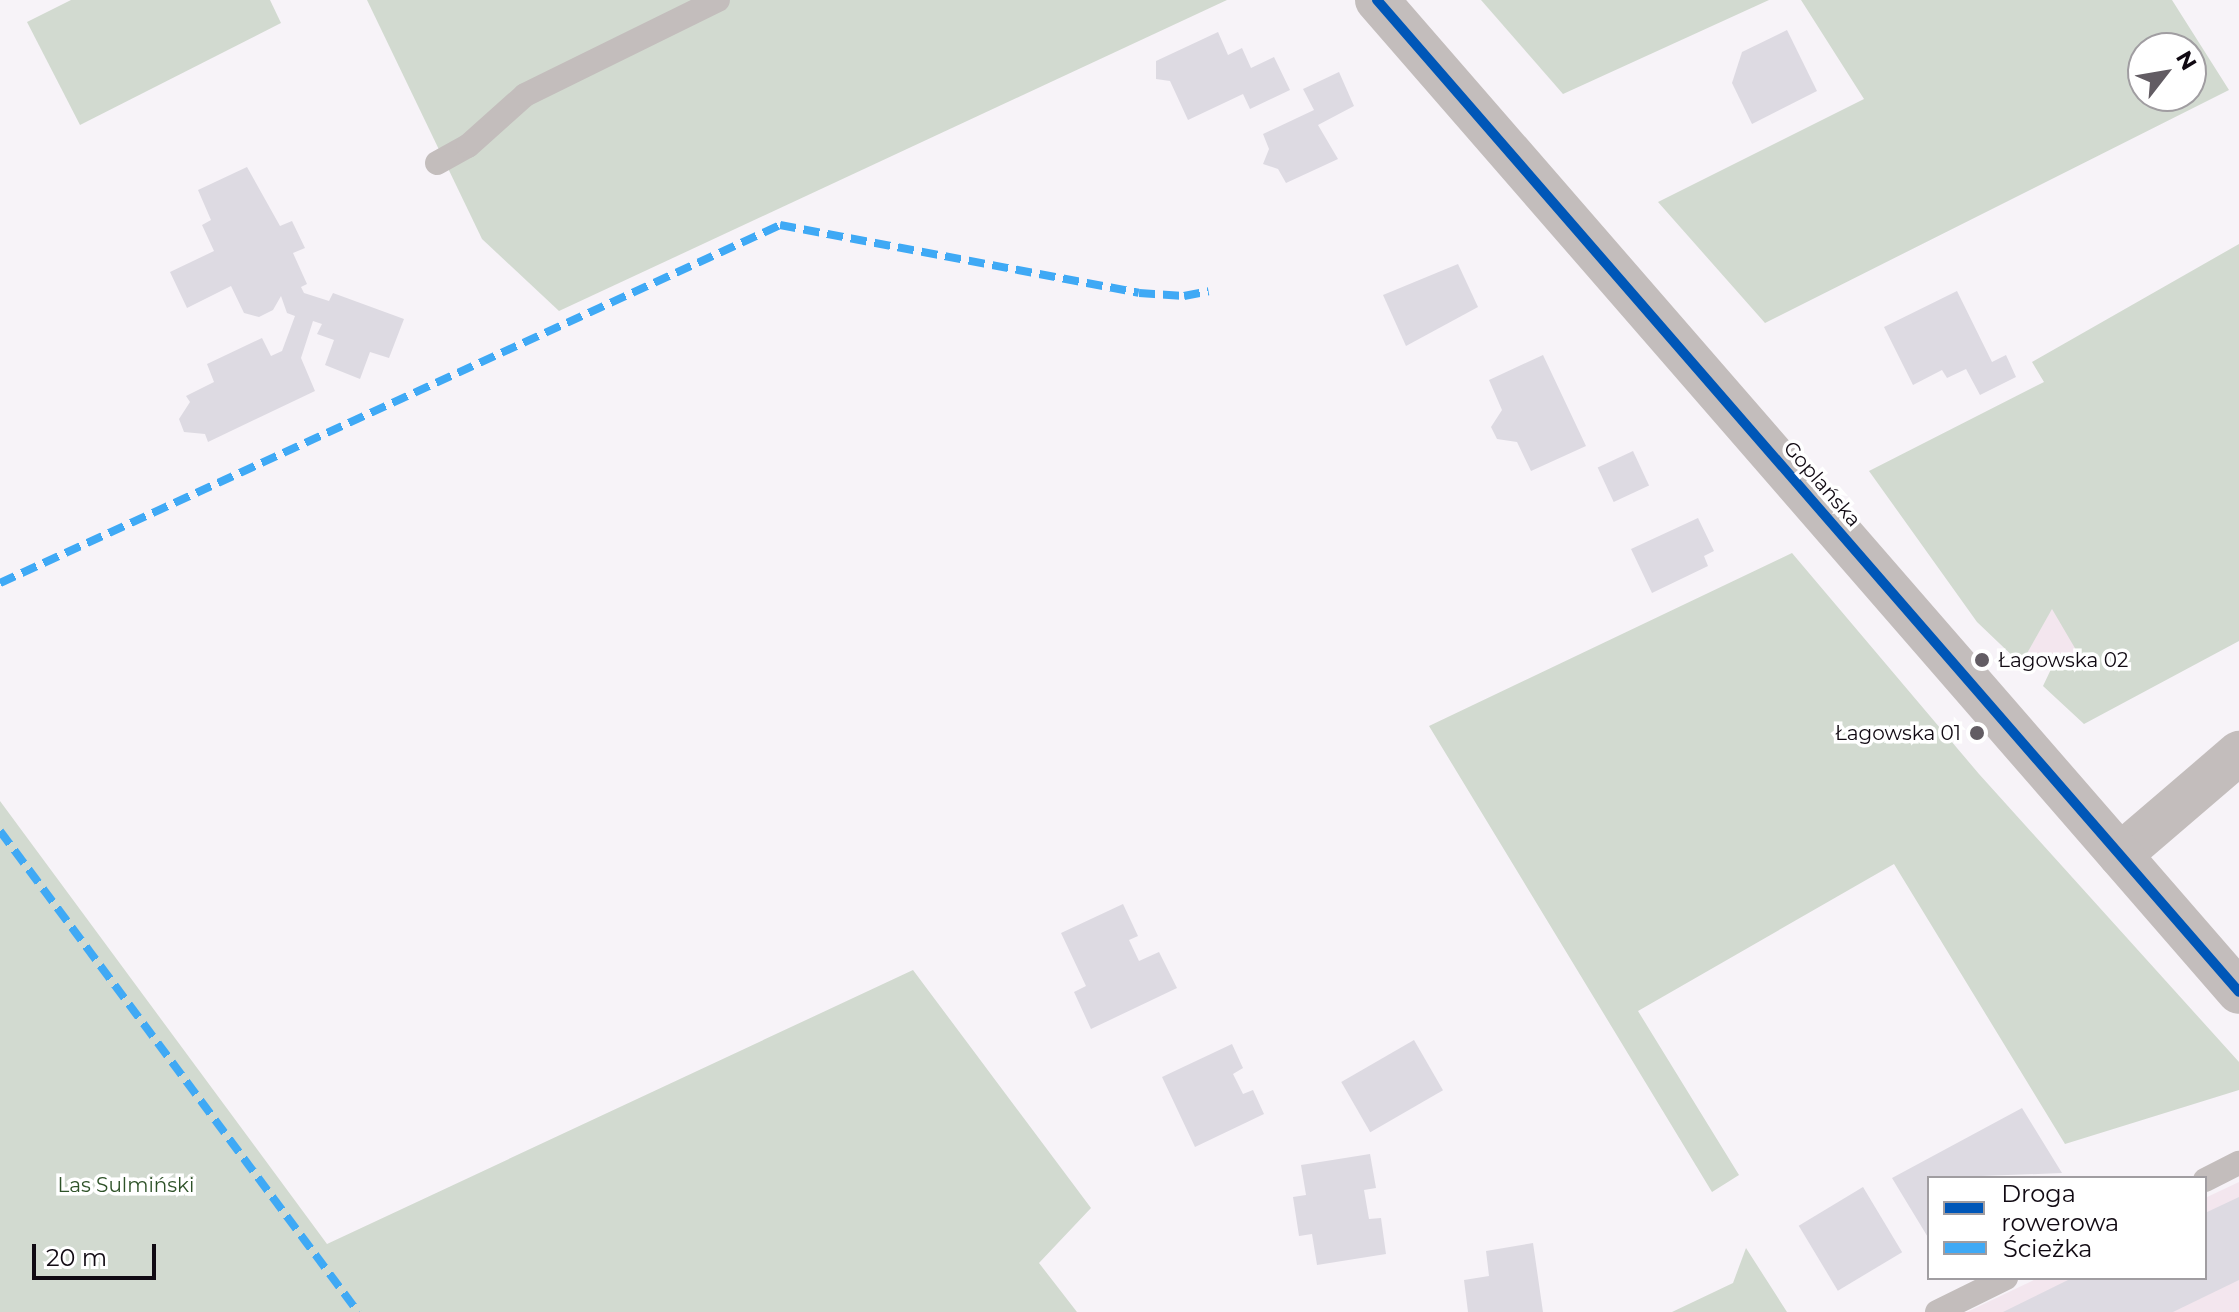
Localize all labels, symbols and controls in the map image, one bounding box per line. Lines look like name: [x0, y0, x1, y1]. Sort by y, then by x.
north arrow: [2127, 32, 2207, 112]
text: N: [2170, 46, 2202, 75]
street label: Goplańska: [1778, 436, 1866, 532]
place label: Łagowska 02: [1998, 648, 2128, 672]
marker: Łagowska 02: [1973, 651, 1991, 669]
place label: Łagowska 01: [1835, 721, 1961, 745]
marker: Łagowska 01: [1968, 724, 1986, 742]
park label: Las Sulmiński: [58, 1173, 194, 1197]
legend: [1927, 1176, 2207, 1280]
text: Droga rowerowa: [2001, 1179, 2119, 1237]
scale bar: [36, 1228, 160, 1278]
text: Ścieżka: [2003, 1234, 2092, 1263]
text: 20 m: [46, 1243, 107, 1272]

